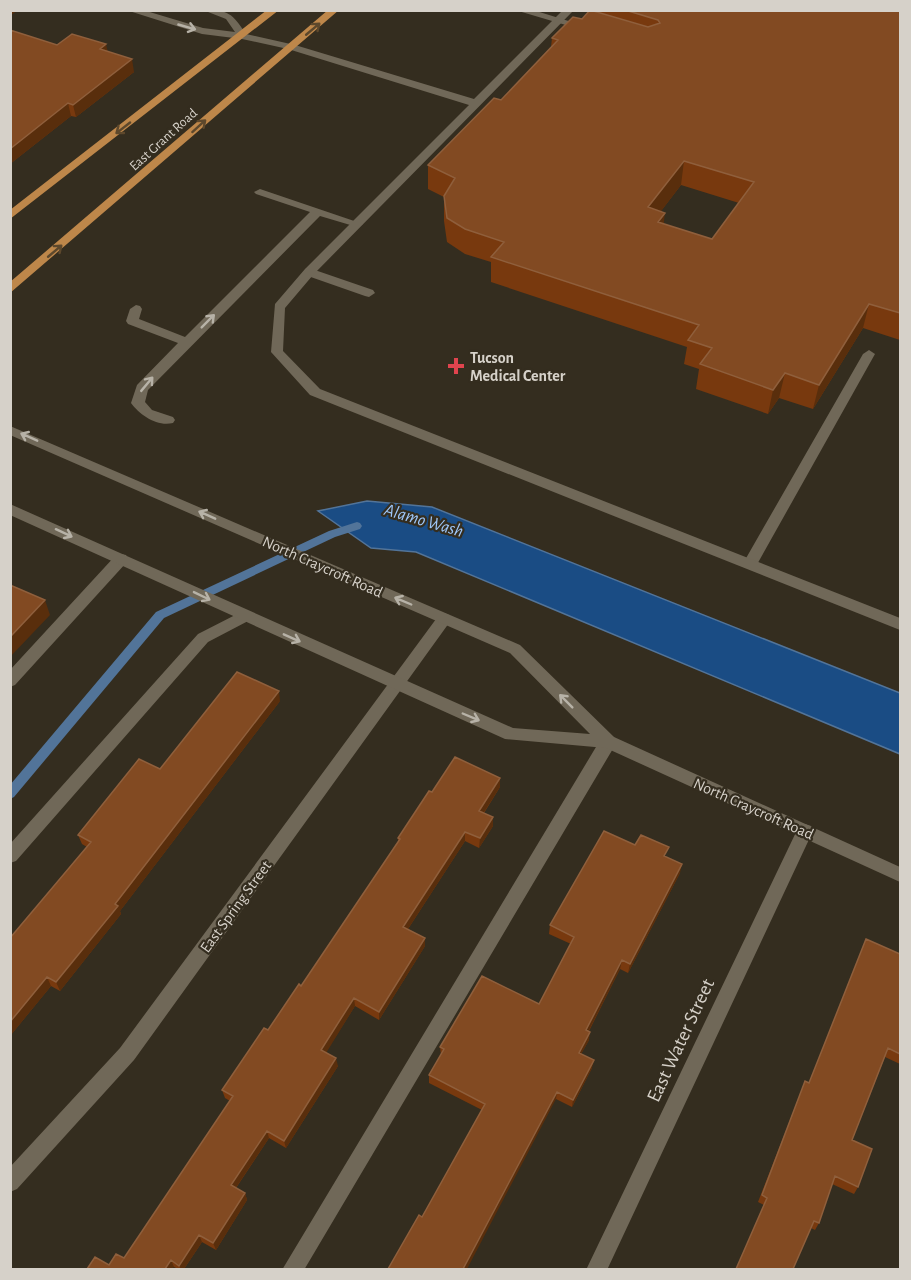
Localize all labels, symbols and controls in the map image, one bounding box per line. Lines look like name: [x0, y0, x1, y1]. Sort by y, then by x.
one-way arrow: [177, 22, 196, 33]
one-way arrow: [305, 22, 320, 36]
street label: East Grant Road: [127, 106, 200, 174]
one-way arrow: [191, 119, 206, 133]
one-way arrow: [116, 121, 132, 134]
one-way arrow: [47, 245, 63, 258]
one-way arrow: [200, 314, 215, 329]
place label: Tucson Medical Center: [470, 350, 566, 384]
marker: Tucson Medical Center: [447, 357, 465, 375]
one-way arrow: [140, 376, 154, 392]
one-way arrow: [20, 431, 38, 443]
water label: Alamo Wash: [381, 501, 465, 541]
one-way arrow: [199, 509, 217, 520]
one-way arrow: [54, 528, 72, 540]
street label: North Craycroft Road: [260, 533, 385, 601]
one-way arrow: [193, 591, 211, 603]
one-way arrow: [394, 595, 412, 606]
one-way arrow: [283, 633, 301, 644]
one-way arrow: [559, 693, 574, 708]
one-way arrow: [461, 712, 479, 723]
street label: North Craycroft Road: [691, 775, 816, 843]
street label: East Spring Street: [197, 858, 274, 956]
street label: East Water Street: [644, 975, 718, 1105]

